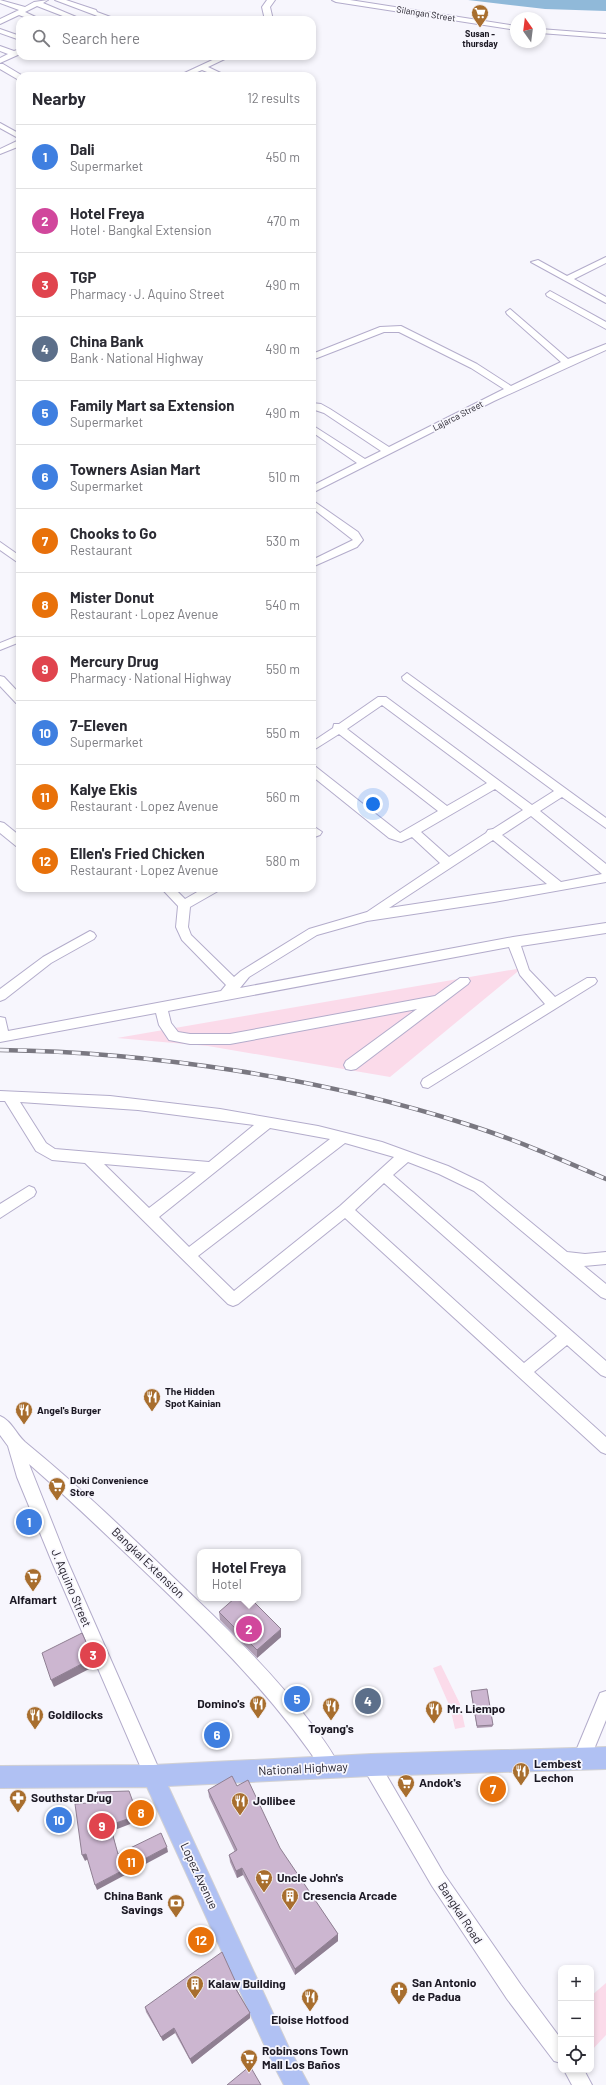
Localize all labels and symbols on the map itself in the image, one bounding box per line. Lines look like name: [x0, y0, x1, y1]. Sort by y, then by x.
street label: Silangan Street: [396, 3, 456, 24]
supermarket icon: Susan - thursday: [470, 3, 490, 28]
north arrow: [510, 12, 546, 48]
place label: Susan - thursday: [462, 28, 498, 49]
street label: Lajarca Street: [431, 398, 485, 433]
your location: [363, 794, 383, 814]
place label: The Hidden Spot Kainian: [165, 1385, 221, 1409]
restaurant icon: The Hidden Spot Kainian: [142, 1387, 162, 1412]
restaurant icon: Angel's Burger: [14, 1400, 34, 1425]
place label: Angel's Burger: [37, 1404, 101, 1416]
place label: Doki Convenience Store: [70, 1474, 149, 1498]
supermarket icon: Doki Convenience Store: [47, 1476, 67, 1501]
pin: 1: [16, 1507, 42, 1537]
street label: Bangkal Extension: [109, 1524, 188, 1601]
street label: J. Aquino Street: [49, 1546, 95, 1629]
supermarket icon: Alfamart: [23, 1567, 43, 1592]
place label: Alfamart: [9, 1592, 57, 1606]
pin: 2: [236, 1614, 262, 1644]
pin: 3: [80, 1640, 106, 1670]
pin: 5: [284, 1684, 310, 1714]
pin: 4: [355, 1686, 381, 1716]
restaurant icon: Domino's: [248, 1694, 268, 1719]
place label: Domino's: [197, 1696, 245, 1710]
restaurant icon: Toyang's: [321, 1696, 341, 1721]
restaurant icon: Mr. Liempo: [424, 1699, 444, 1724]
place label: Mr. Liempo: [447, 1701, 506, 1715]
restaurant icon: Goldilocks: [25, 1705, 45, 1730]
place label: Goldilocks: [48, 1707, 103, 1721]
pin: 6: [204, 1720, 230, 1750]
place label: Toyang's: [308, 1721, 354, 1735]
place label: Lembest Lechon: [534, 1756, 582, 1784]
street label: National Highway: [258, 1759, 349, 1777]
restaurant icon: Lembest Lechon: [511, 1761, 531, 1786]
supermarket icon: Andok's: [396, 1773, 416, 1798]
pin: 7: [480, 1774, 506, 1804]
place label: Andok's: [419, 1775, 461, 1789]
pharmacy icon: Southstar Drug: [8, 1788, 28, 1813]
place label: Southstar Drug: [31, 1790, 112, 1804]
restaurant icon: Jollibee: [230, 1791, 250, 1816]
place label: Jollibee: [253, 1793, 296, 1807]
pin: 8: [128, 1798, 154, 1828]
pin: 10: [46, 1805, 72, 1835]
pin: 9: [89, 1811, 115, 1841]
street label: Lopez Avenue: [178, 1840, 222, 1911]
pin: 11: [118, 1847, 144, 1877]
supermarket icon: Uncle John's: [254, 1868, 274, 1893]
place label: Uncle John's: [277, 1870, 343, 1884]
street label: Bangkal Road: [436, 1879, 486, 1946]
building icon: Cresencia Arcade: [280, 1886, 300, 1911]
place label: China Bank Savings: [104, 1888, 164, 1916]
place label: Cresencia Arcade: [303, 1888, 398, 1902]
bank icon: China Bank Savings: [166, 1893, 186, 1918]
pin: 12: [188, 1925, 214, 1955]
building icon: Kalaw Building: [185, 1974, 205, 1999]
place label: San Antonio de Padua: [412, 1975, 477, 2003]
place label: Kalaw Building: [208, 1976, 286, 1990]
church icon: San Antonio de Padua: [389, 1980, 409, 2005]
restaurant icon: Eloise Hotfood: [300, 1987, 320, 2012]
place label: Eloise Hotfood: [271, 2012, 349, 2026]
place label: Robinsons Town Mall Los Baños: [262, 2043, 348, 2071]
supermarket icon: Robinsons Town Mall Los Baños: [239, 2048, 259, 2073]

